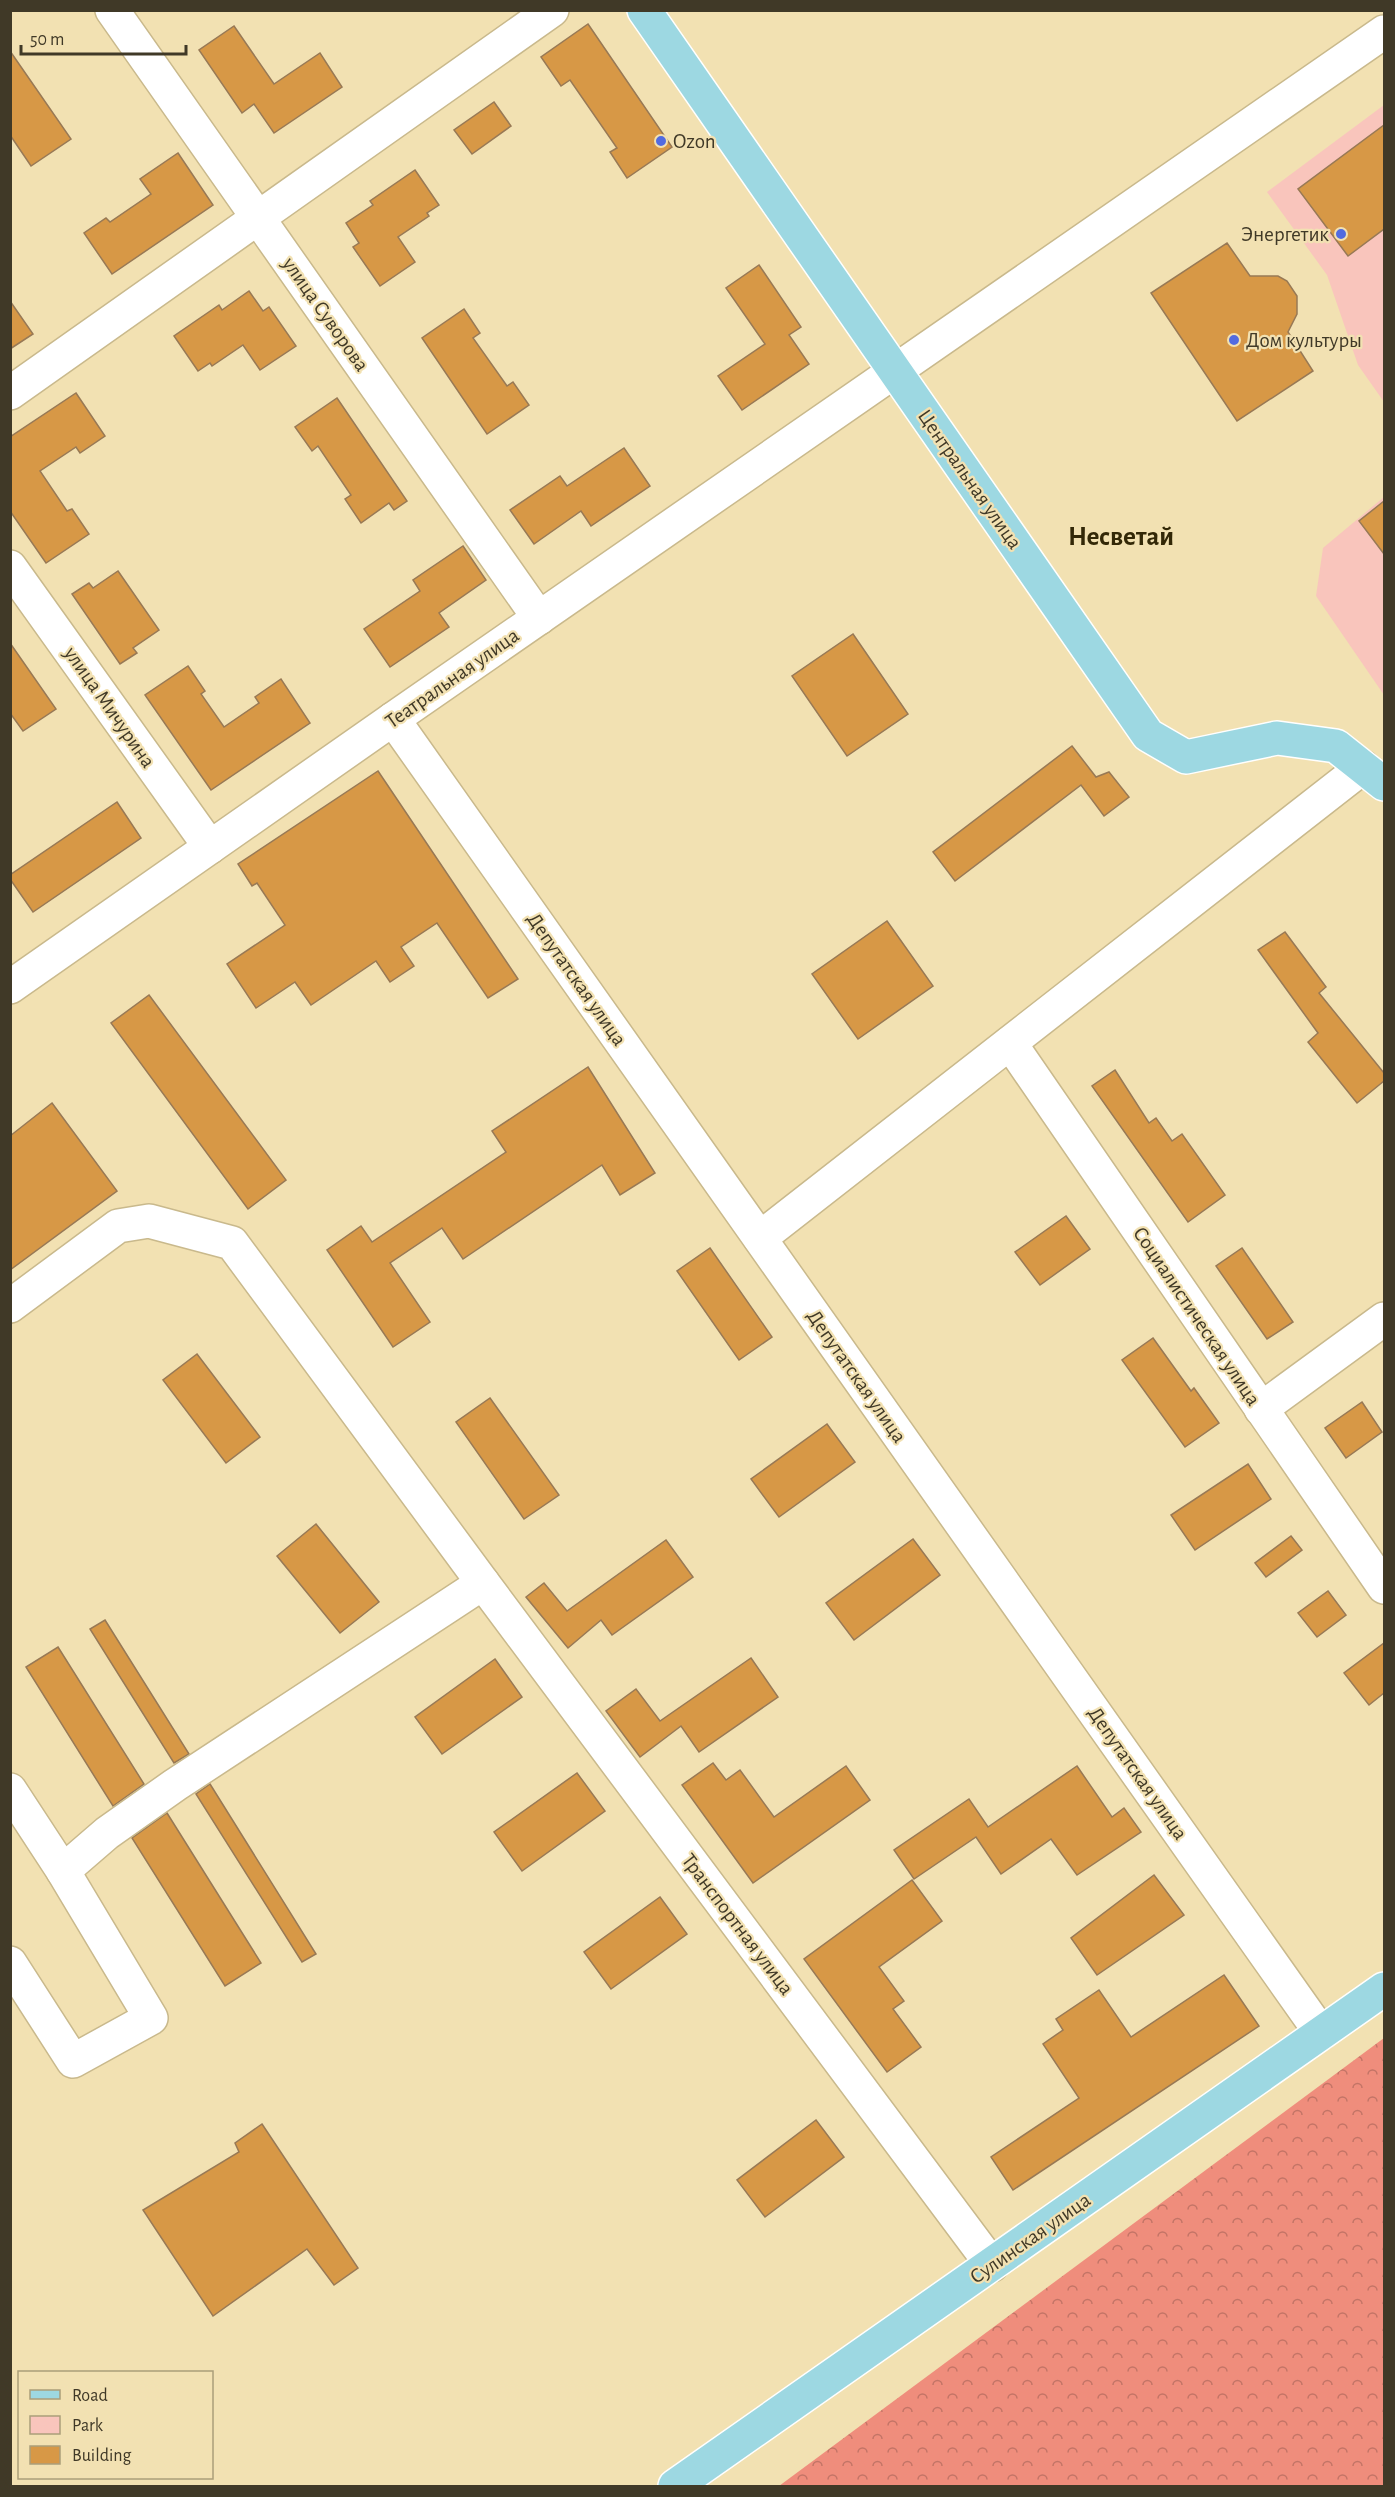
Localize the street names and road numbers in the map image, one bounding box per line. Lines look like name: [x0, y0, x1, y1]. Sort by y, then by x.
street label: улица Суворова: [278, 253, 373, 375]
street label: Центральная улица: [914, 406, 1026, 553]
street label: Театральная улица: [382, 624, 523, 732]
street label: улица Мичурина: [60, 642, 159, 772]
street label: Депутатская улица: [523, 909, 631, 1050]
street label: Социалистическая улица: [1129, 1223, 1264, 1410]
street label: Депутатская улица: [803, 1306, 911, 1447]
street label: Депутатская улица: [1084, 1703, 1192, 1844]
street label: Транспортная улица: [678, 1850, 798, 1999]
street label: Сулинская улица: [966, 2189, 1095, 2288]

